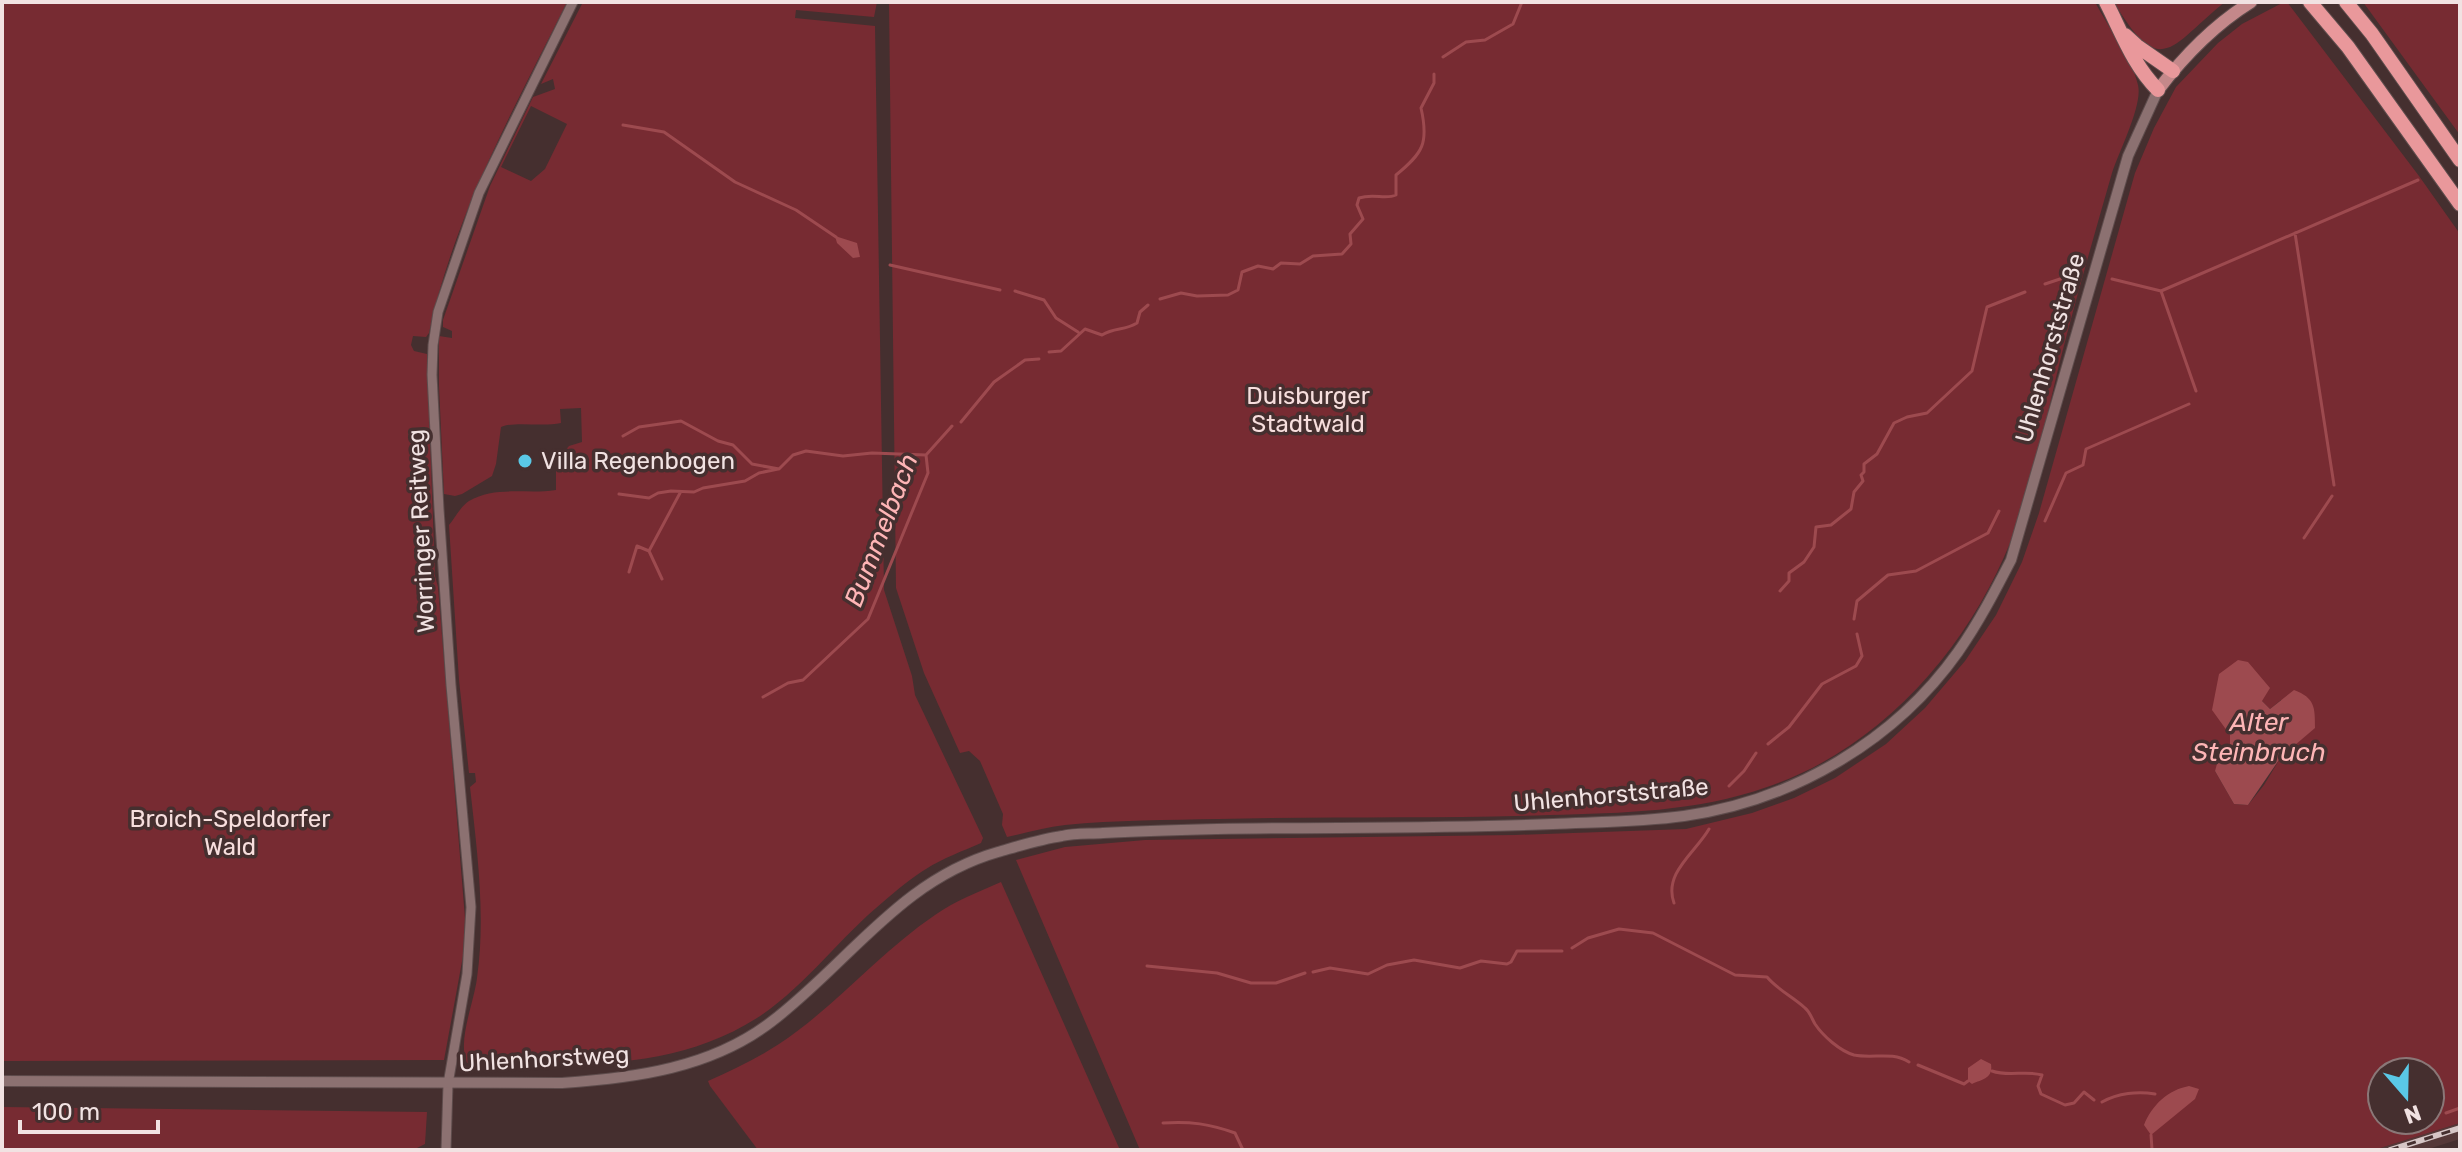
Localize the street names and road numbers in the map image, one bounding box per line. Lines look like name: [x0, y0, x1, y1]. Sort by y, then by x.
street label: Uhlenhorststraße: [2010, 250, 2090, 446]
street label: Worringer Reitweg: [402, 428, 440, 634]
street label: Uhlenhorststraße: [1512, 773, 1710, 817]
street label: Uhlenhorstweg: [458, 1041, 630, 1077]

